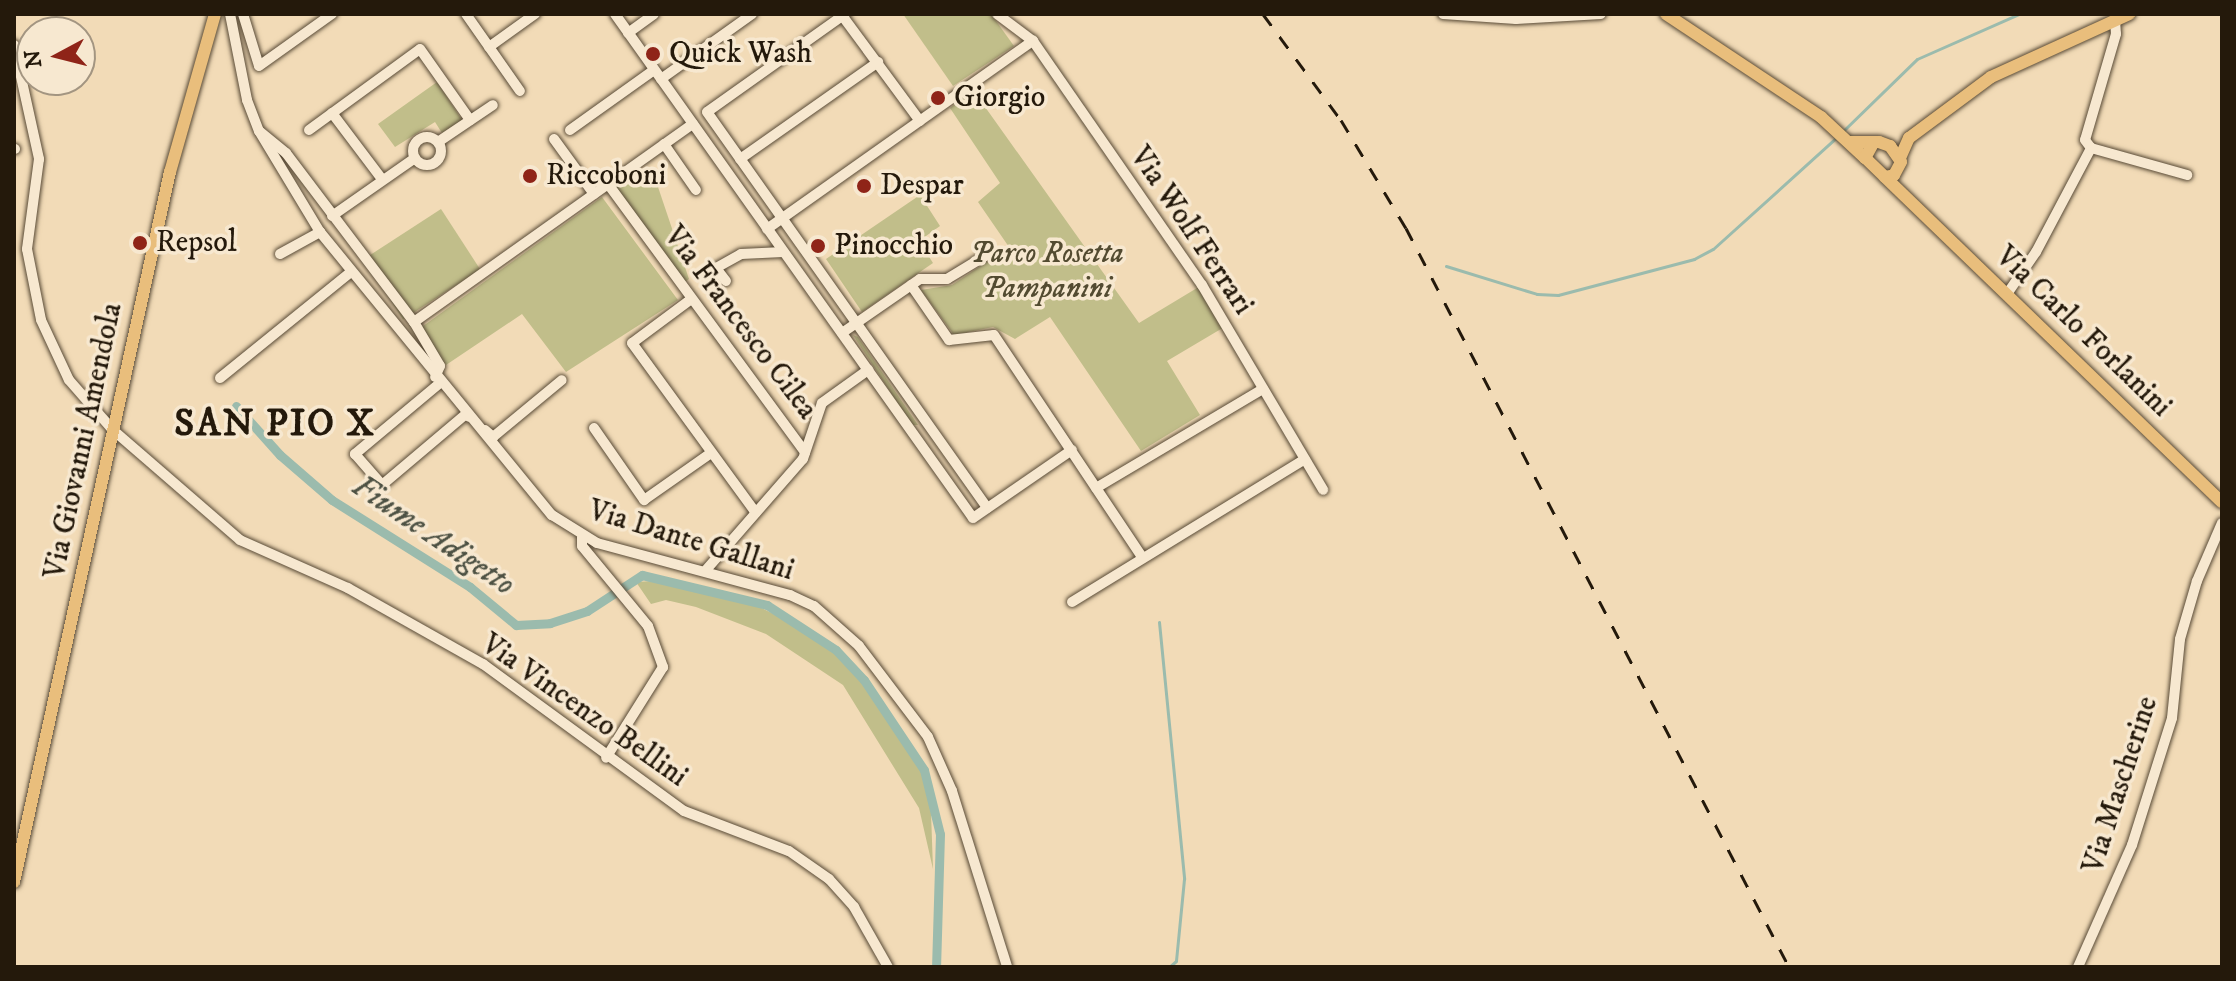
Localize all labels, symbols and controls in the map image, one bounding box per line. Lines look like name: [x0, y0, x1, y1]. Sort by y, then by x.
north arrow: [16, 16, 96, 96]
place label: Quick Wash: [669, 36, 812, 72]
marker: Quick Wash: [644, 45, 662, 63]
text: N: [19, 48, 48, 69]
place label: Giorgio: [954, 80, 1045, 116]
marker: Giorgio: [929, 89, 947, 107]
street label: Via Wolf Ferrari: [1122, 140, 1260, 322]
place label: Riccoboni: [546, 158, 666, 194]
marker: Riccoboni: [521, 167, 539, 185]
place label: Despar: [880, 168, 964, 204]
marker: Despar: [855, 177, 873, 195]
street label: Via Francesco Cilea: [656, 219, 824, 427]
place label: Repsol: [156, 225, 237, 261]
place label: Pinocchio: [834, 228, 953, 264]
marker: Repsol: [131, 234, 149, 252]
park label: Parco Rosetta Pampanini: [970, 236, 1124, 306]
marker: Pinocchio: [809, 237, 827, 255]
street label: Via Carlo Forlanini: [1988, 239, 2178, 425]
street label: Via Giovanni Amendola: [37, 300, 131, 582]
district label: SAN PIO X: [174, 402, 376, 448]
water label: Fiume Adigetto: [344, 468, 522, 604]
street label: Via Dante Gallani: [584, 493, 798, 589]
street label: Via Vincenzo Bellini: [474, 626, 694, 796]
street label: Via Mascherine: [2075, 692, 2167, 878]

